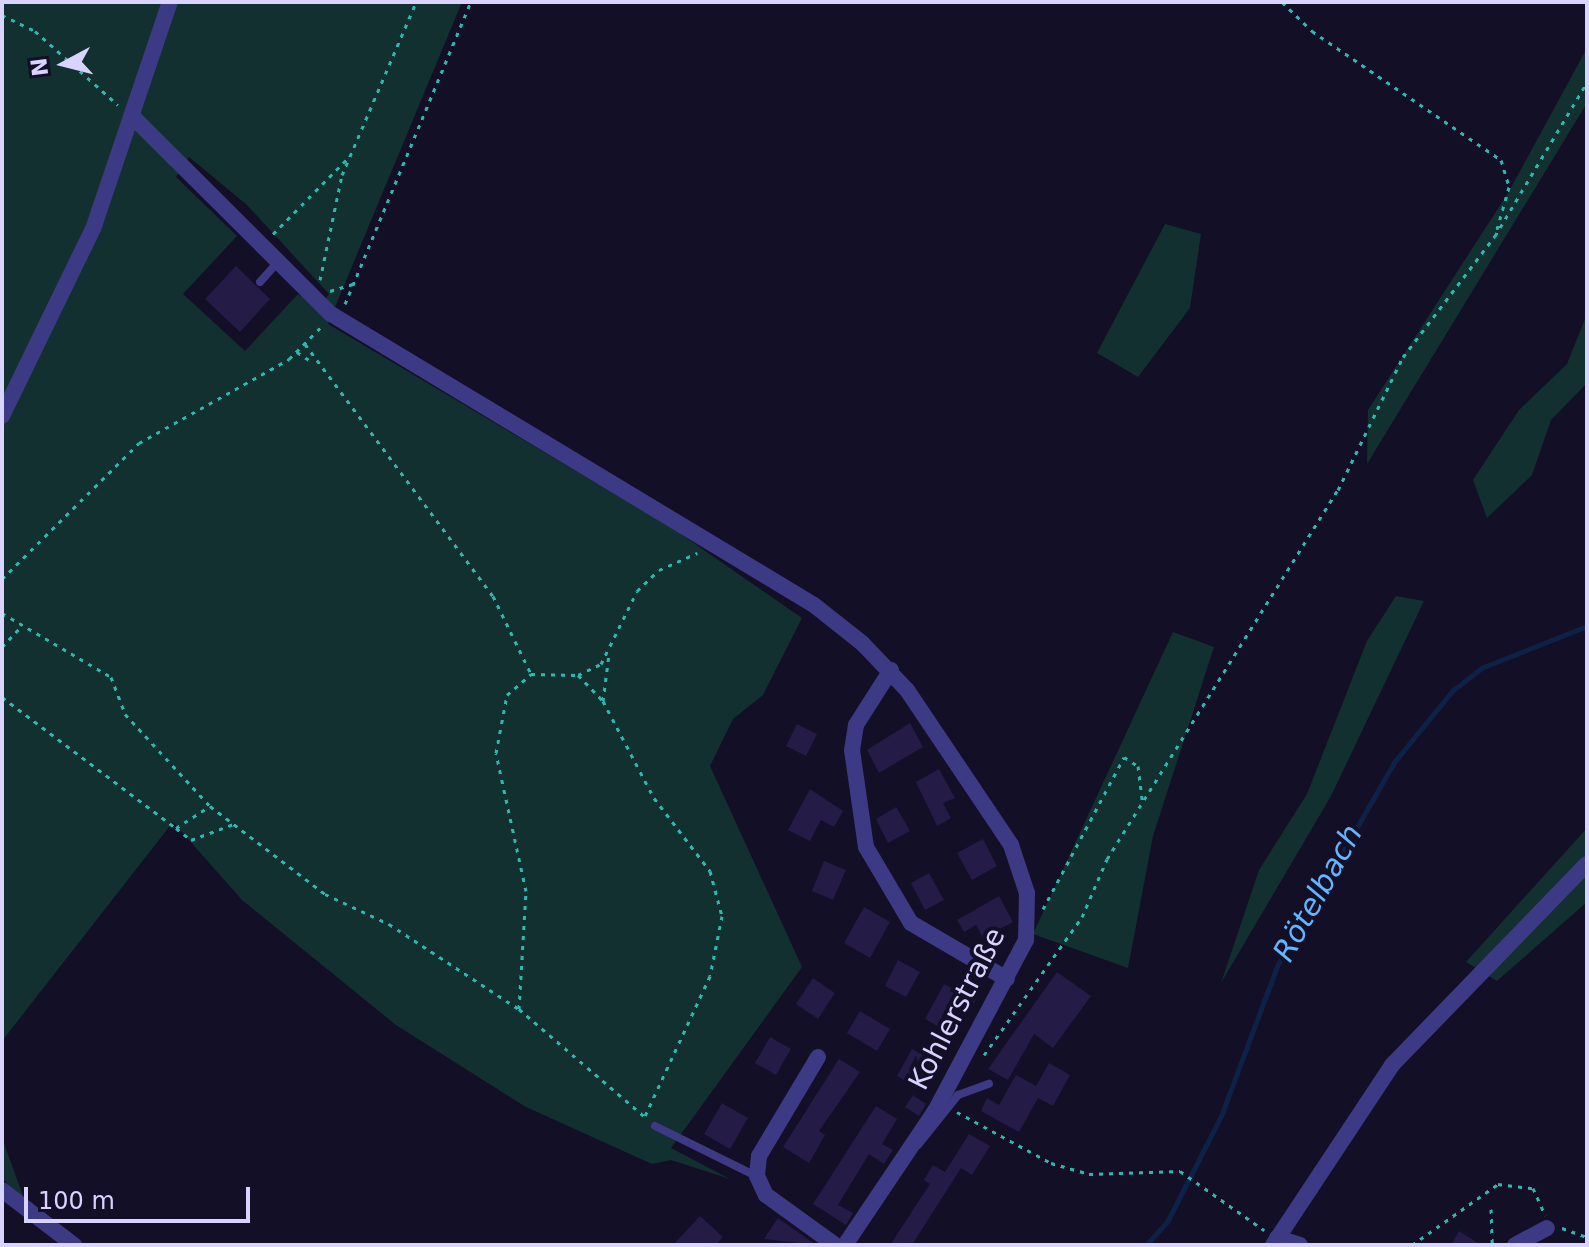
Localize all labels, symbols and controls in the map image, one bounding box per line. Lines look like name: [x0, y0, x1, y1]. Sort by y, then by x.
north arrow: [24, 24, 104, 104]
text: N: [26, 56, 53, 78]
water label: Rötelbach: [1266, 818, 1370, 968]
street label: Kohlerstraße: [902, 922, 1012, 1096]
scale bar: [28, 1171, 254, 1221]
text: 100 m: [38, 1187, 115, 1215]

